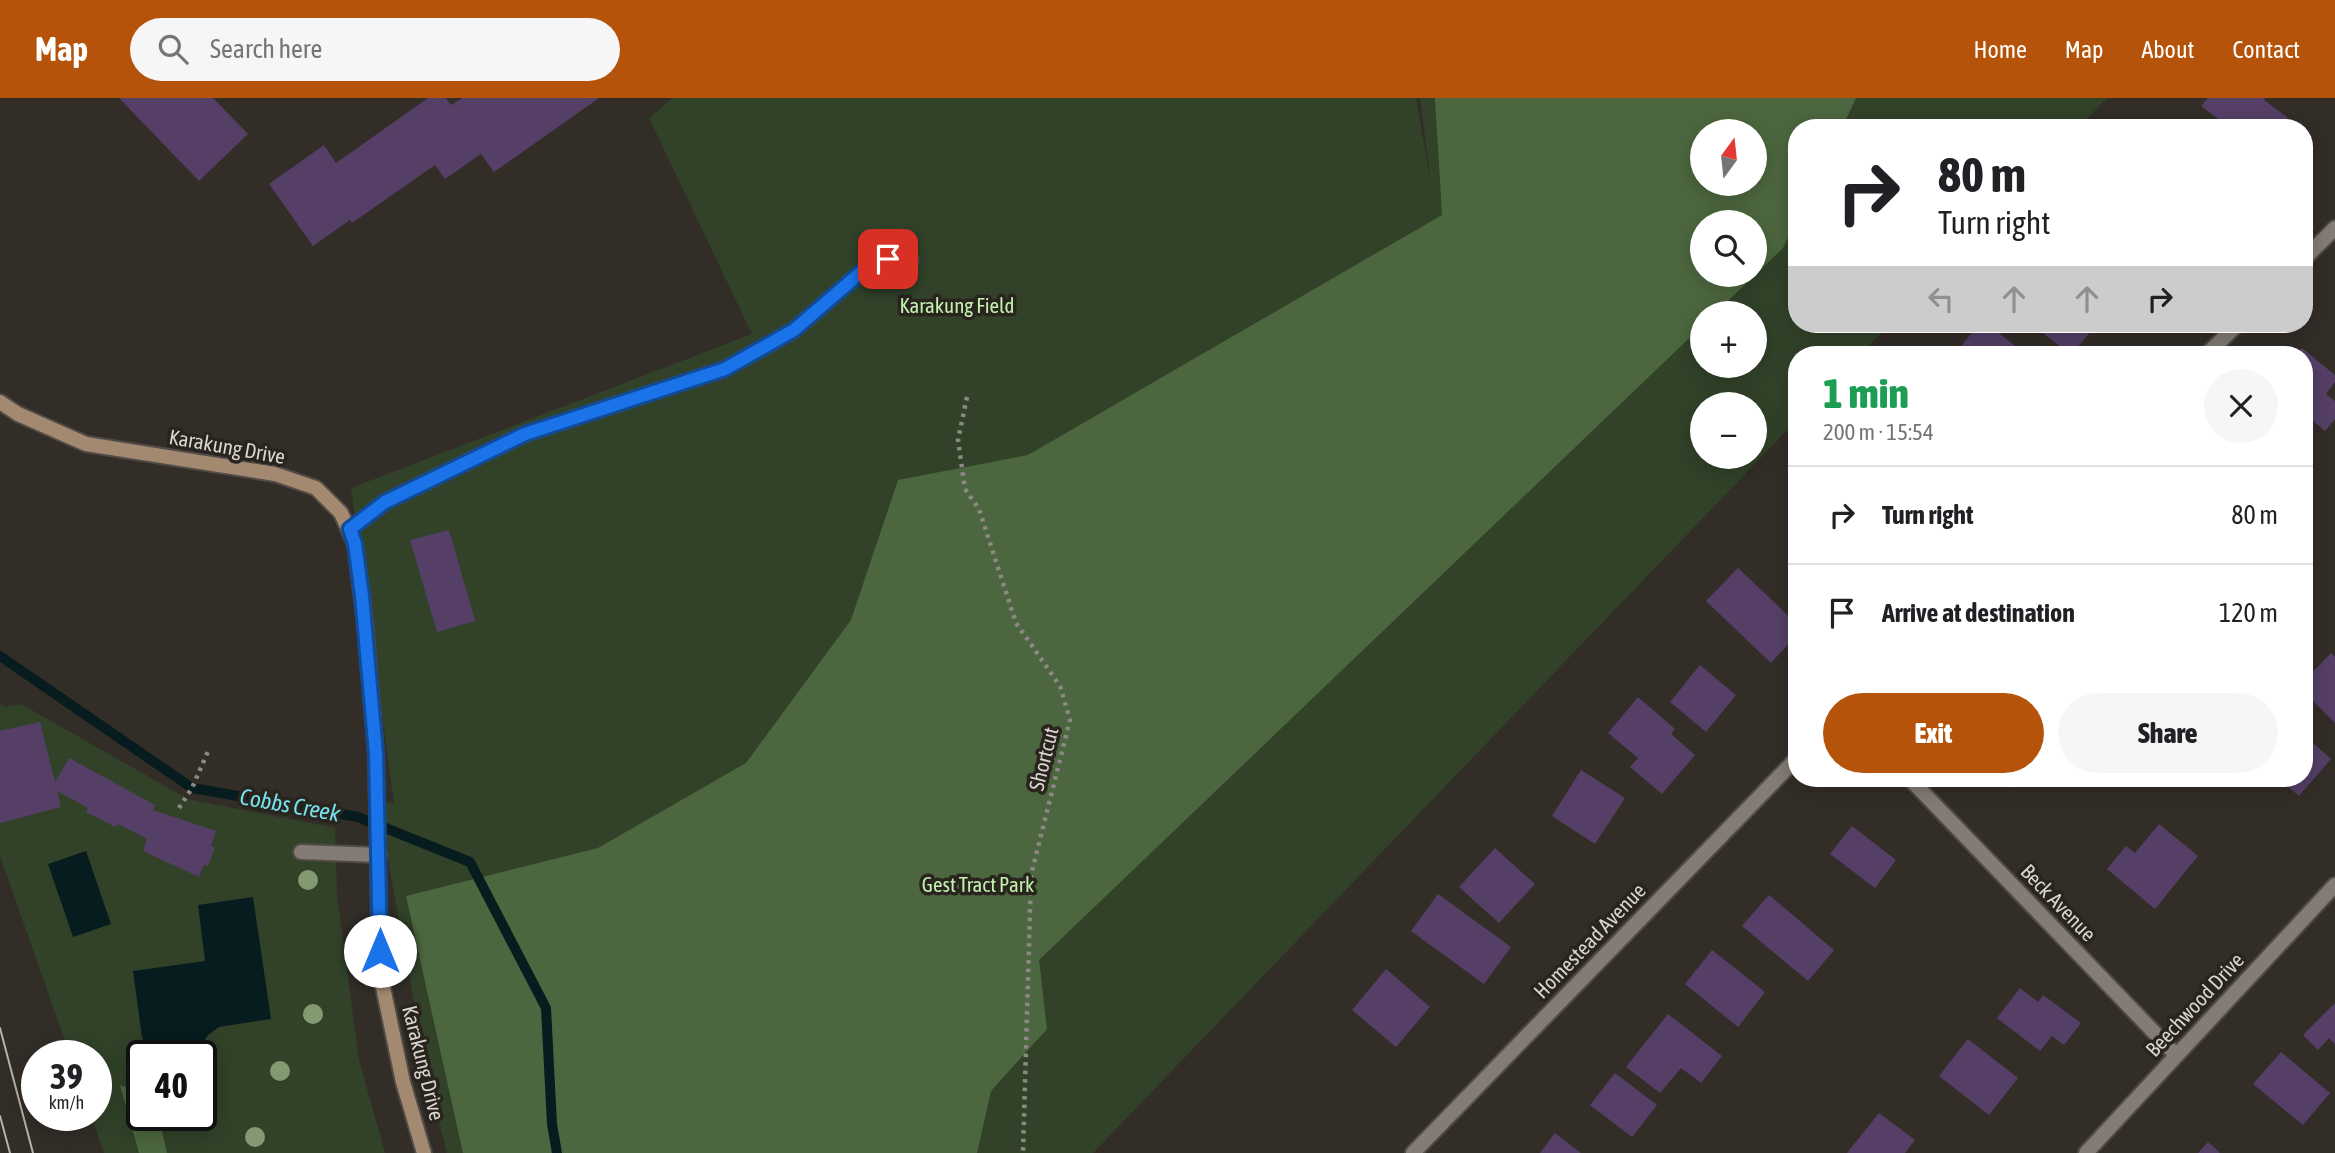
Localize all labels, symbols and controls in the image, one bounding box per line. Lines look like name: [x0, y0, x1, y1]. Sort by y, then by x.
search box: [130, 18, 620, 81]
text: Map: [35, 30, 88, 68]
icon: search: [154, 30, 192, 68]
text: Search here: [210, 34, 322, 64]
text: Home: [1973, 36, 2027, 63]
text: Map: [2065, 36, 2103, 63]
text: About: [2141, 36, 2194, 63]
text: Contact: [2232, 36, 2300, 63]
north arrow: [1690, 119, 1768, 196]
map controls: [1690, 119, 1767, 469]
text: 80 m: [1938, 146, 2026, 202]
icon: right: [1823, 147, 1914, 238]
text: Turn right: [1938, 204, 2051, 241]
button: search: [1690, 210, 1767, 287]
pin: [858, 229, 918, 289]
icon: arrive: [869, 240, 907, 278]
icon: left: [1922, 280, 1960, 318]
icon: ahead: [1995, 280, 2033, 318]
icon: ahead: [2068, 280, 2106, 318]
icon: right: [2141, 280, 2179, 318]
park label: Karakung Field: [900, 293, 1014, 317]
button: +: [1690, 301, 1767, 378]
text: 1 min: [1823, 369, 1909, 417]
button: close: [2204, 369, 2278, 443]
button: −: [1690, 392, 1767, 469]
text: 200 m · 15:54: [1823, 419, 1934, 445]
street label: Karakung Drive: [167, 424, 287, 468]
icon: right: [1823, 496, 1861, 534]
text: Turn right: [1882, 500, 1973, 530]
text: 80 m: [2231, 500, 2278, 530]
icon: arrive: [1823, 594, 1861, 632]
text: Arrive at destination: [1882, 598, 2075, 628]
text: 120 m: [2219, 598, 2278, 628]
button: Exit: [1823, 693, 2044, 773]
button: Share: [2058, 693, 2278, 773]
street label: Shortcut: [1024, 724, 1062, 793]
water label: Cobbs Creek: [238, 783, 343, 827]
street label: Beck Avenue: [2016, 859, 2101, 946]
park label: Gest Tract Park: [922, 872, 1034, 896]
street label: Homestead Avenue: [1528, 878, 1650, 1003]
position arrow: [343, 914, 417, 988]
street label: Beechwood Drive: [2140, 948, 2248, 1061]
street label: Karakung Drive: [398, 1003, 450, 1123]
speed limit sign: 40: [126, 1040, 217, 1131]
text: 39: [50, 1056, 83, 1096]
text: km/h: [49, 1092, 84, 1113]

